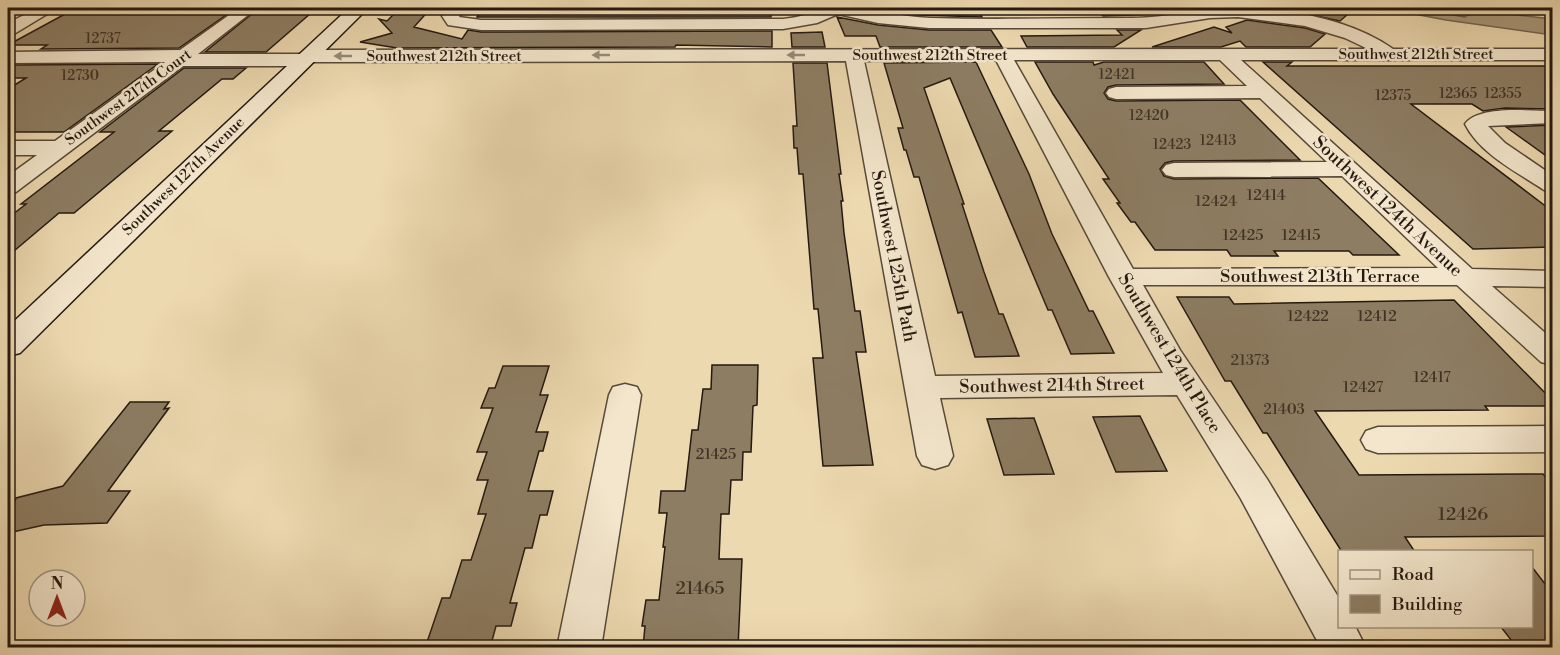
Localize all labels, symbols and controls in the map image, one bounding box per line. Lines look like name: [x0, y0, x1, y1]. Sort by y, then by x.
house number: 12737: [85, 30, 121, 48]
street label: Southwest 217th Court: [61, 45, 196, 150]
street label: Southwest 212th Street: [1338, 45, 1494, 64]
street label: Southwest 212th Street: [852, 46, 1008, 65]
street label: Southwest 212th Street: [366, 47, 522, 66]
one-way arrow: [591, 50, 610, 60]
one-way arrow: [786, 50, 805, 60]
one-way arrow: [333, 51, 352, 61]
house number: 12421: [1099, 66, 1135, 84]
house number: 12730: [61, 67, 99, 85]
house number: 12365: [1439, 85, 1477, 103]
house number: 12355: [1484, 85, 1522, 103]
house number: 12375: [1375, 87, 1411, 105]
house number: 12420: [1129, 107, 1169, 125]
street label: Southwest 127th Avenue: [118, 113, 248, 240]
street label: Southwest 124th Avenue: [1308, 131, 1468, 282]
house number: 12413: [1200, 132, 1237, 150]
house number: 12423: [1153, 136, 1191, 154]
street label: Southwest 125th Path: [866, 168, 922, 344]
house number: 12414: [1246, 186, 1286, 205]
house number: 12424: [1195, 192, 1237, 211]
house number: 12425: [1222, 226, 1264, 245]
house number: 12415: [1281, 226, 1321, 245]
street label: Southwest 213th Terrace: [1220, 265, 1420, 288]
street label: Southwest 124th Place: [1113, 269, 1226, 437]
house number: 12422: [1287, 307, 1329, 326]
house number: 12412: [1357, 307, 1397, 326]
house number: 21373: [1231, 351, 1269, 370]
house number: 12417: [1413, 368, 1451, 387]
street label: Southwest 214th Street: [959, 372, 1146, 399]
house number: 12427: [1343, 378, 1384, 397]
house number: 21403: [1263, 400, 1305, 419]
house number: 21425: [696, 445, 736, 464]
house number: 12426: [1438, 503, 1488, 526]
legend: [1338, 550, 1533, 628]
text: Road: [1392, 563, 1435, 586]
north arrow: [27, 568, 87, 628]
text: N: [51, 574, 64, 594]
house number: 21465: [675, 577, 725, 600]
text: Building: [1391, 593, 1463, 616]

